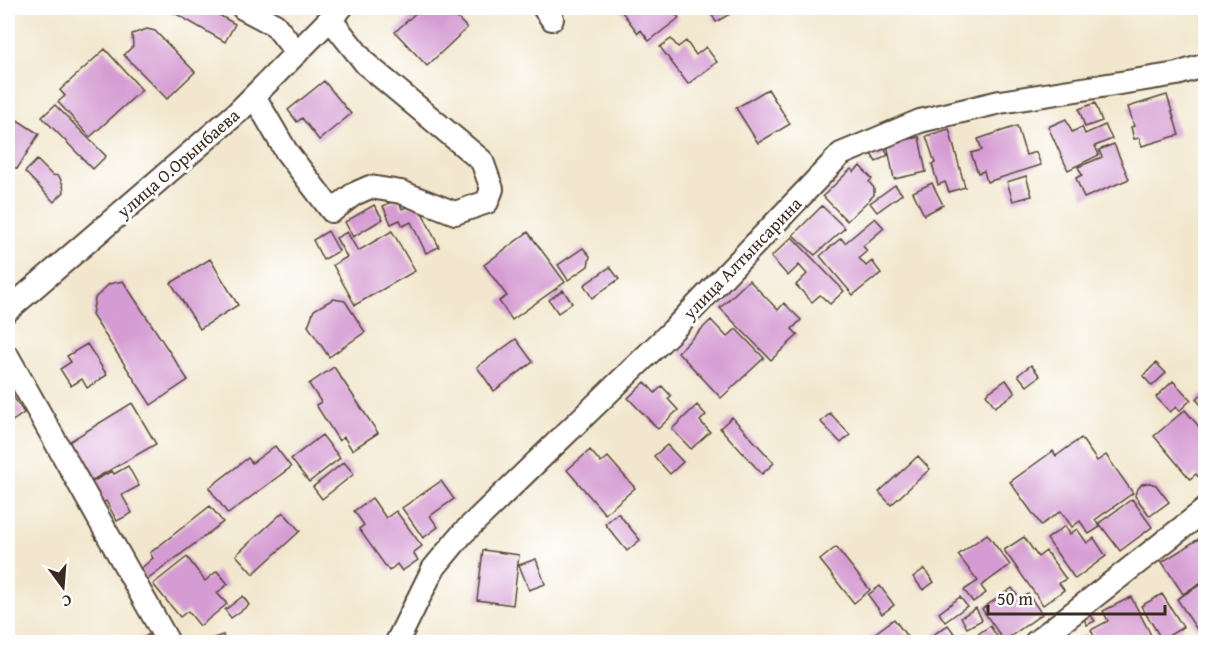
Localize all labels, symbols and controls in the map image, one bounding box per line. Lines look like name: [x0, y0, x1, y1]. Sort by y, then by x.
street label: улица О.Орынбаева: [110, 102, 246, 225]
street label: улица Алтынсарина: [676, 190, 808, 326]
north arrow: [33, 557, 93, 617]
scale bar: [988, 578, 1165, 616]
text: 50 m: [997, 585, 1033, 612]
text: С: [59, 589, 75, 614]

